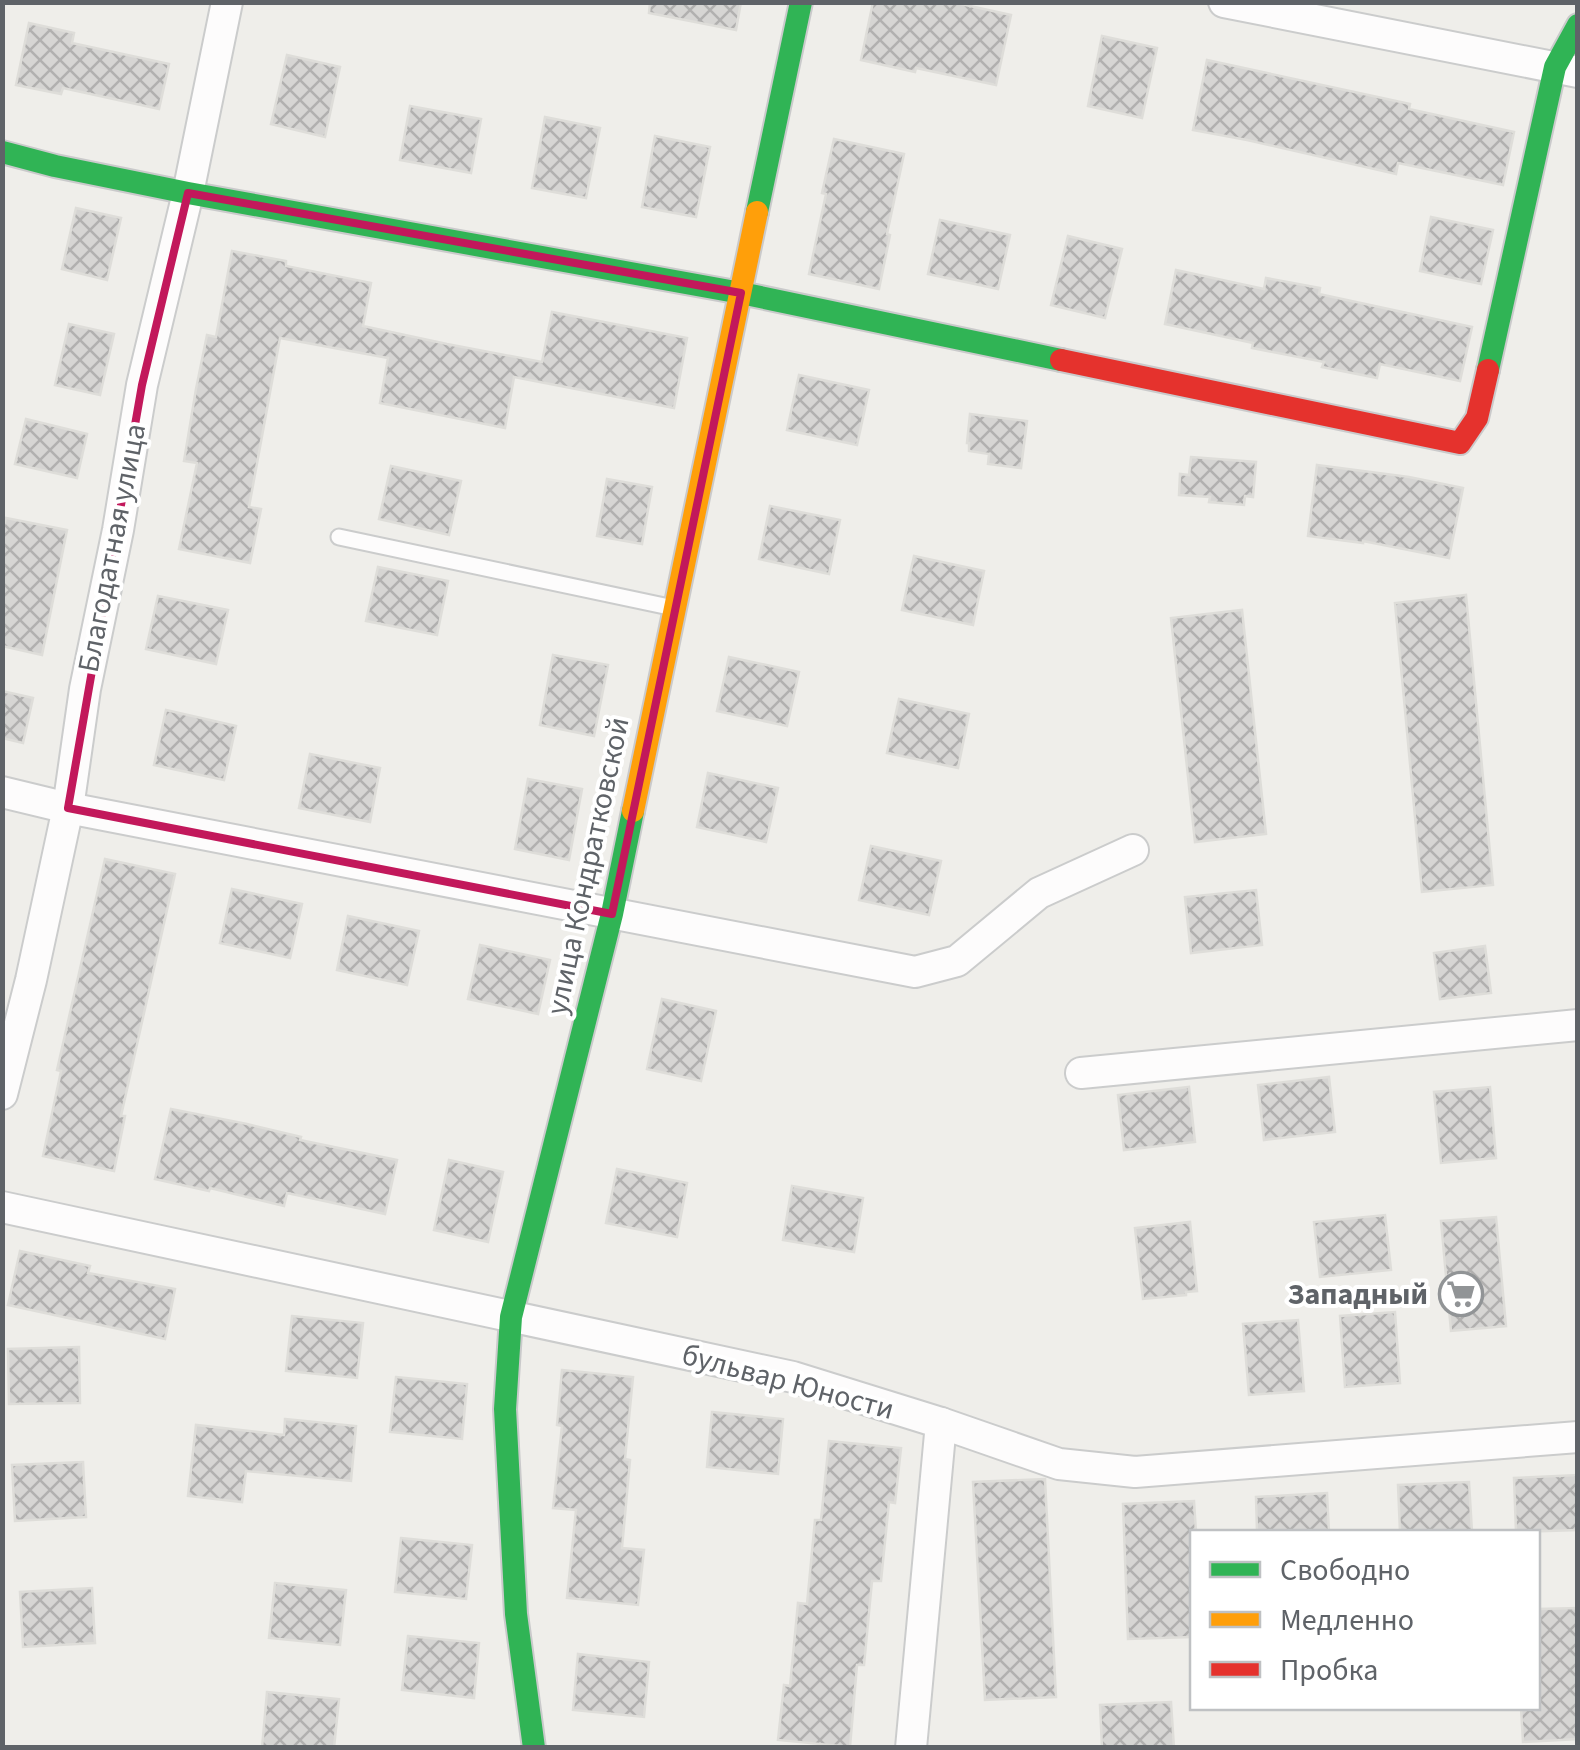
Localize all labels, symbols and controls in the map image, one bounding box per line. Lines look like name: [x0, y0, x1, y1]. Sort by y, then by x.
street label: Благодатная улица: [67, 420, 157, 676]
street label: улица Кондратковской: [535, 713, 641, 1019]
supermarket icon: Западный: [1438, 1271, 1484, 1317]
place label: Западный: [1288, 1273, 1428, 1316]
street label: бульвар Юности: [677, 1333, 899, 1431]
legend: [1190, 1530, 1540, 1710]
text: Свободно: [1280, 1549, 1410, 1592]
text: Медленно: [1280, 1599, 1414, 1642]
text: Пробка: [1280, 1649, 1378, 1692]

